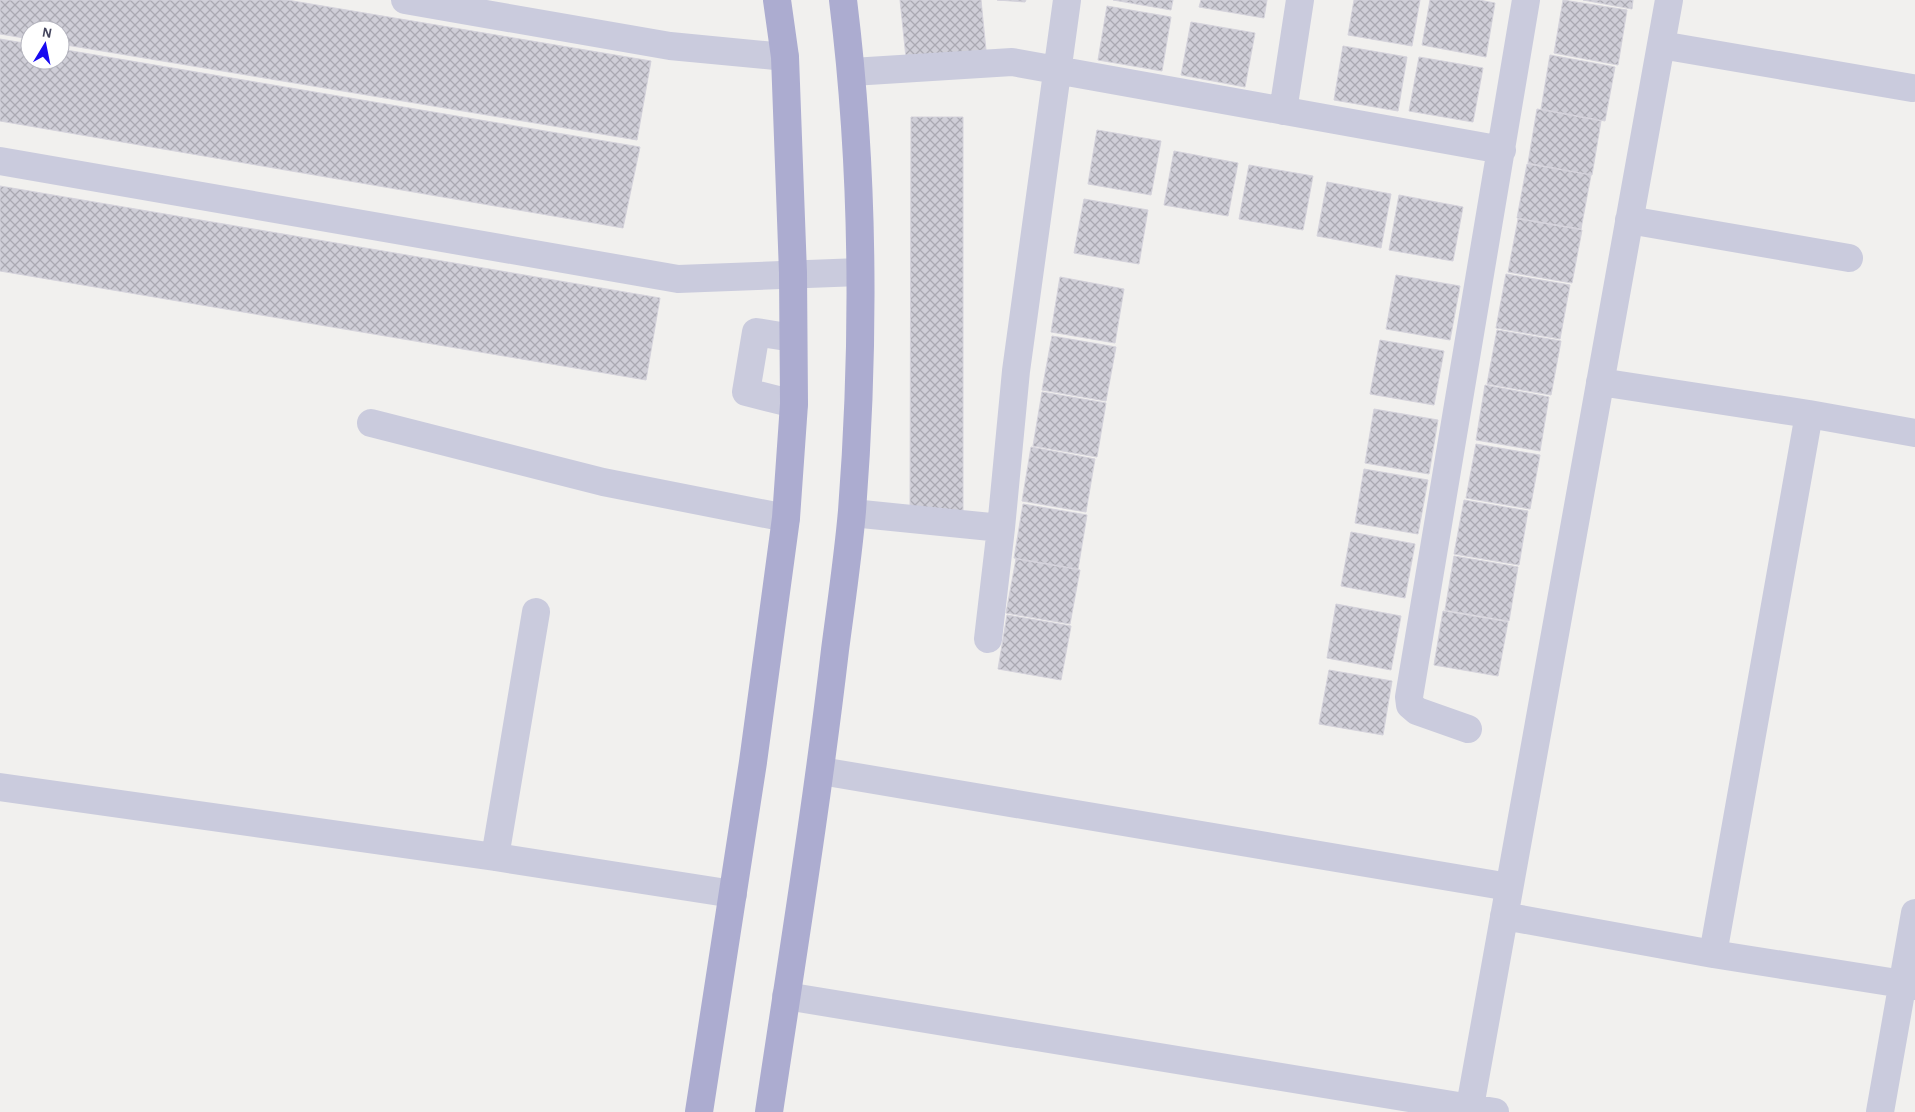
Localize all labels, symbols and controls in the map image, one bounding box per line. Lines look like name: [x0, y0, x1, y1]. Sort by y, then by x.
north arrow: [20, 20, 70, 70]
text: N: [41, 25, 53, 41]

